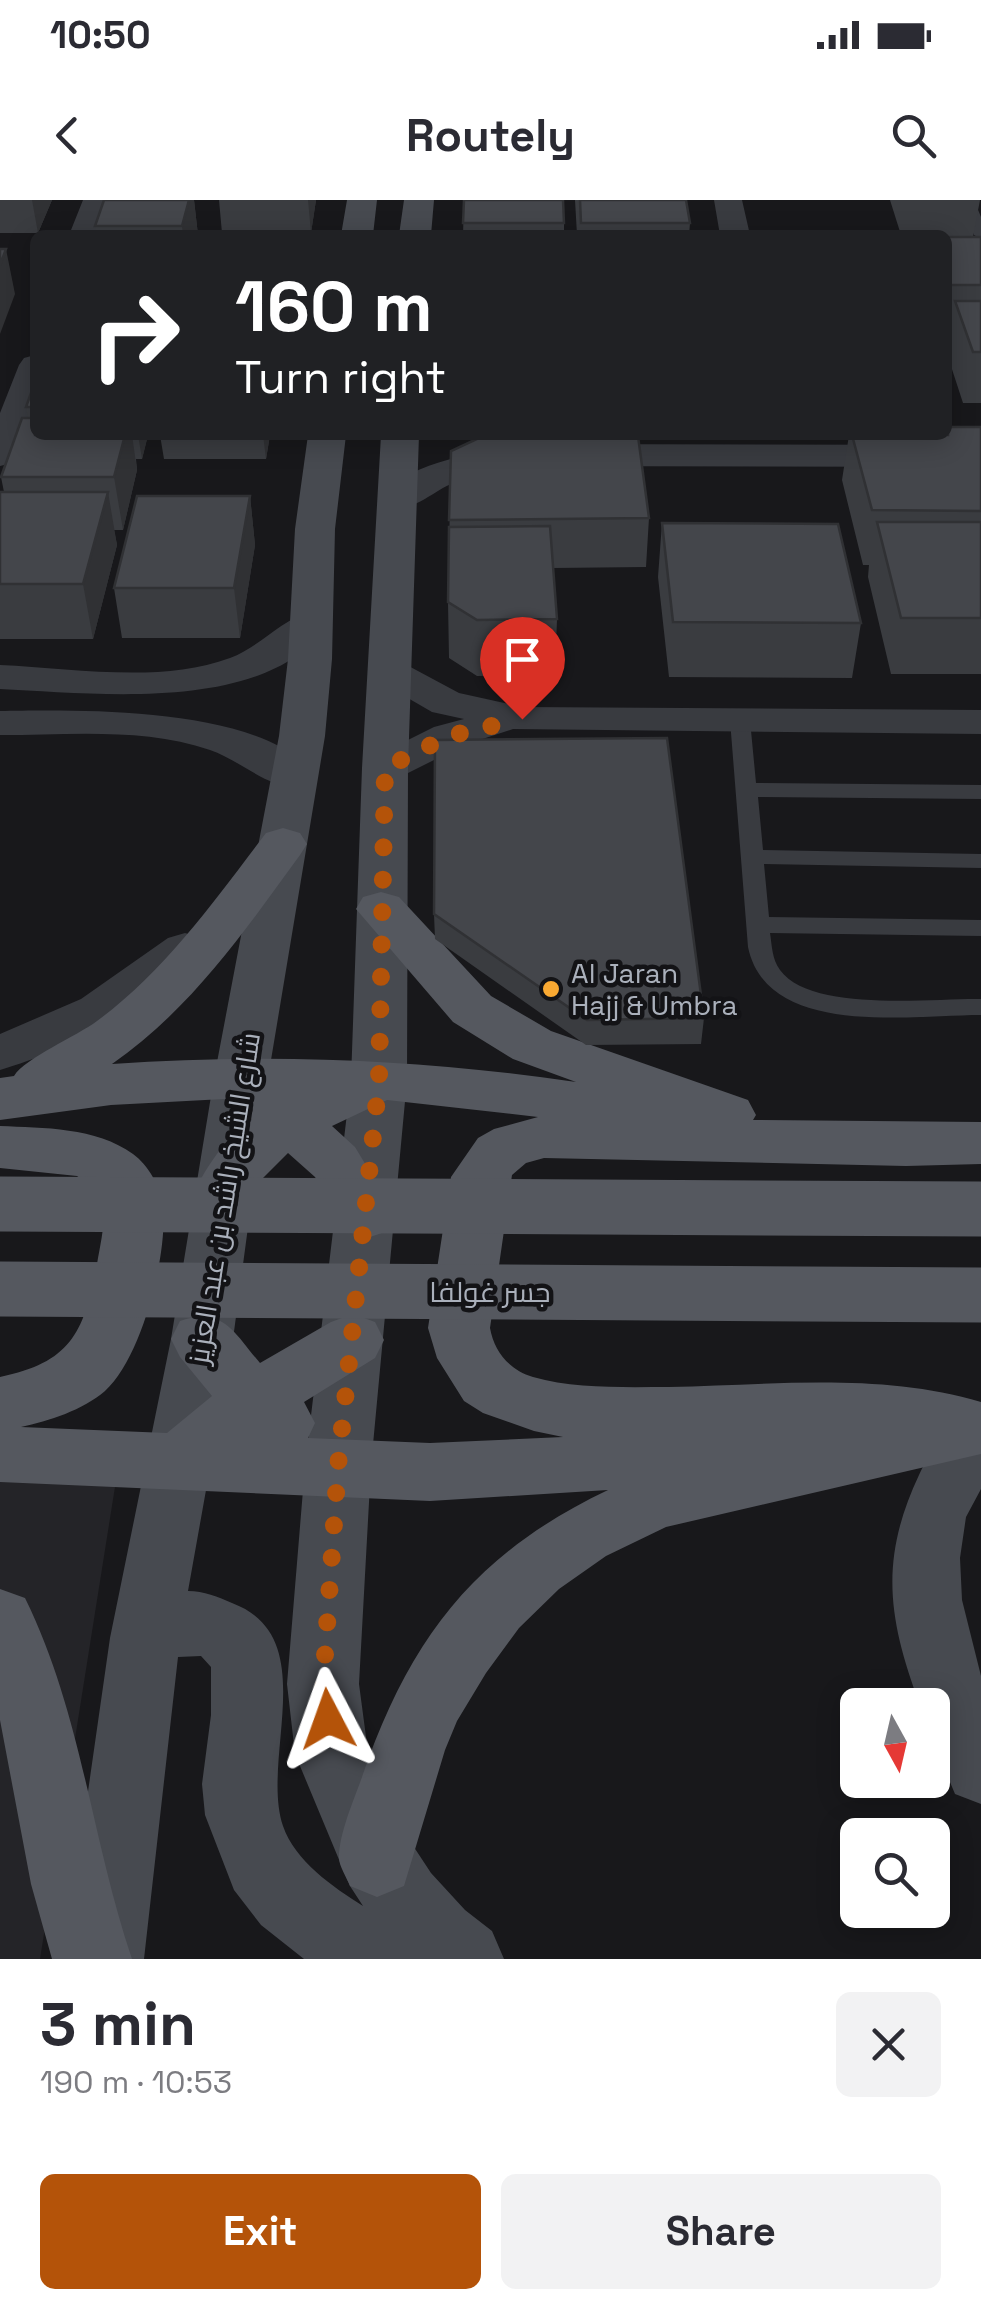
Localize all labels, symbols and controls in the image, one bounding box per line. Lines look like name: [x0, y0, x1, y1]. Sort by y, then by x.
text: 10:50: [50, 11, 151, 59]
text: Routely: [406, 107, 575, 164]
icon: back: [40, 108, 95, 163]
icon: search: [886, 108, 941, 163]
text: 160 m: [235, 262, 433, 351]
icon: right: [70, 270, 200, 400]
text: Turn right: [235, 349, 446, 406]
pin: [480, 617, 565, 720]
icon: arrive: [495, 632, 550, 687]
place label: Al Jaran Hajj & Umbra: [571, 955, 738, 1023]
marker: Al Jaran Hajj & Umbra: [540, 978, 562, 1000]
street label: شارع الشيخ راشد بن عبد العزيز: [180, 1030, 269, 1368]
street label: جسر غولفا: [429, 1274, 551, 1310]
position arrow: [276, 1667, 380, 1771]
north arrow: [840, 1688, 950, 1798]
map controls: [840, 1688, 950, 1928]
button: search: [840, 1818, 950, 1928]
text: 3 min: [40, 1986, 196, 2063]
button: close: [836, 1992, 941, 2097]
text: 190 m · 10:53: [40, 2062, 232, 2102]
button: Exit: [40, 2174, 481, 2289]
button: Share: [501, 2174, 941, 2289]

